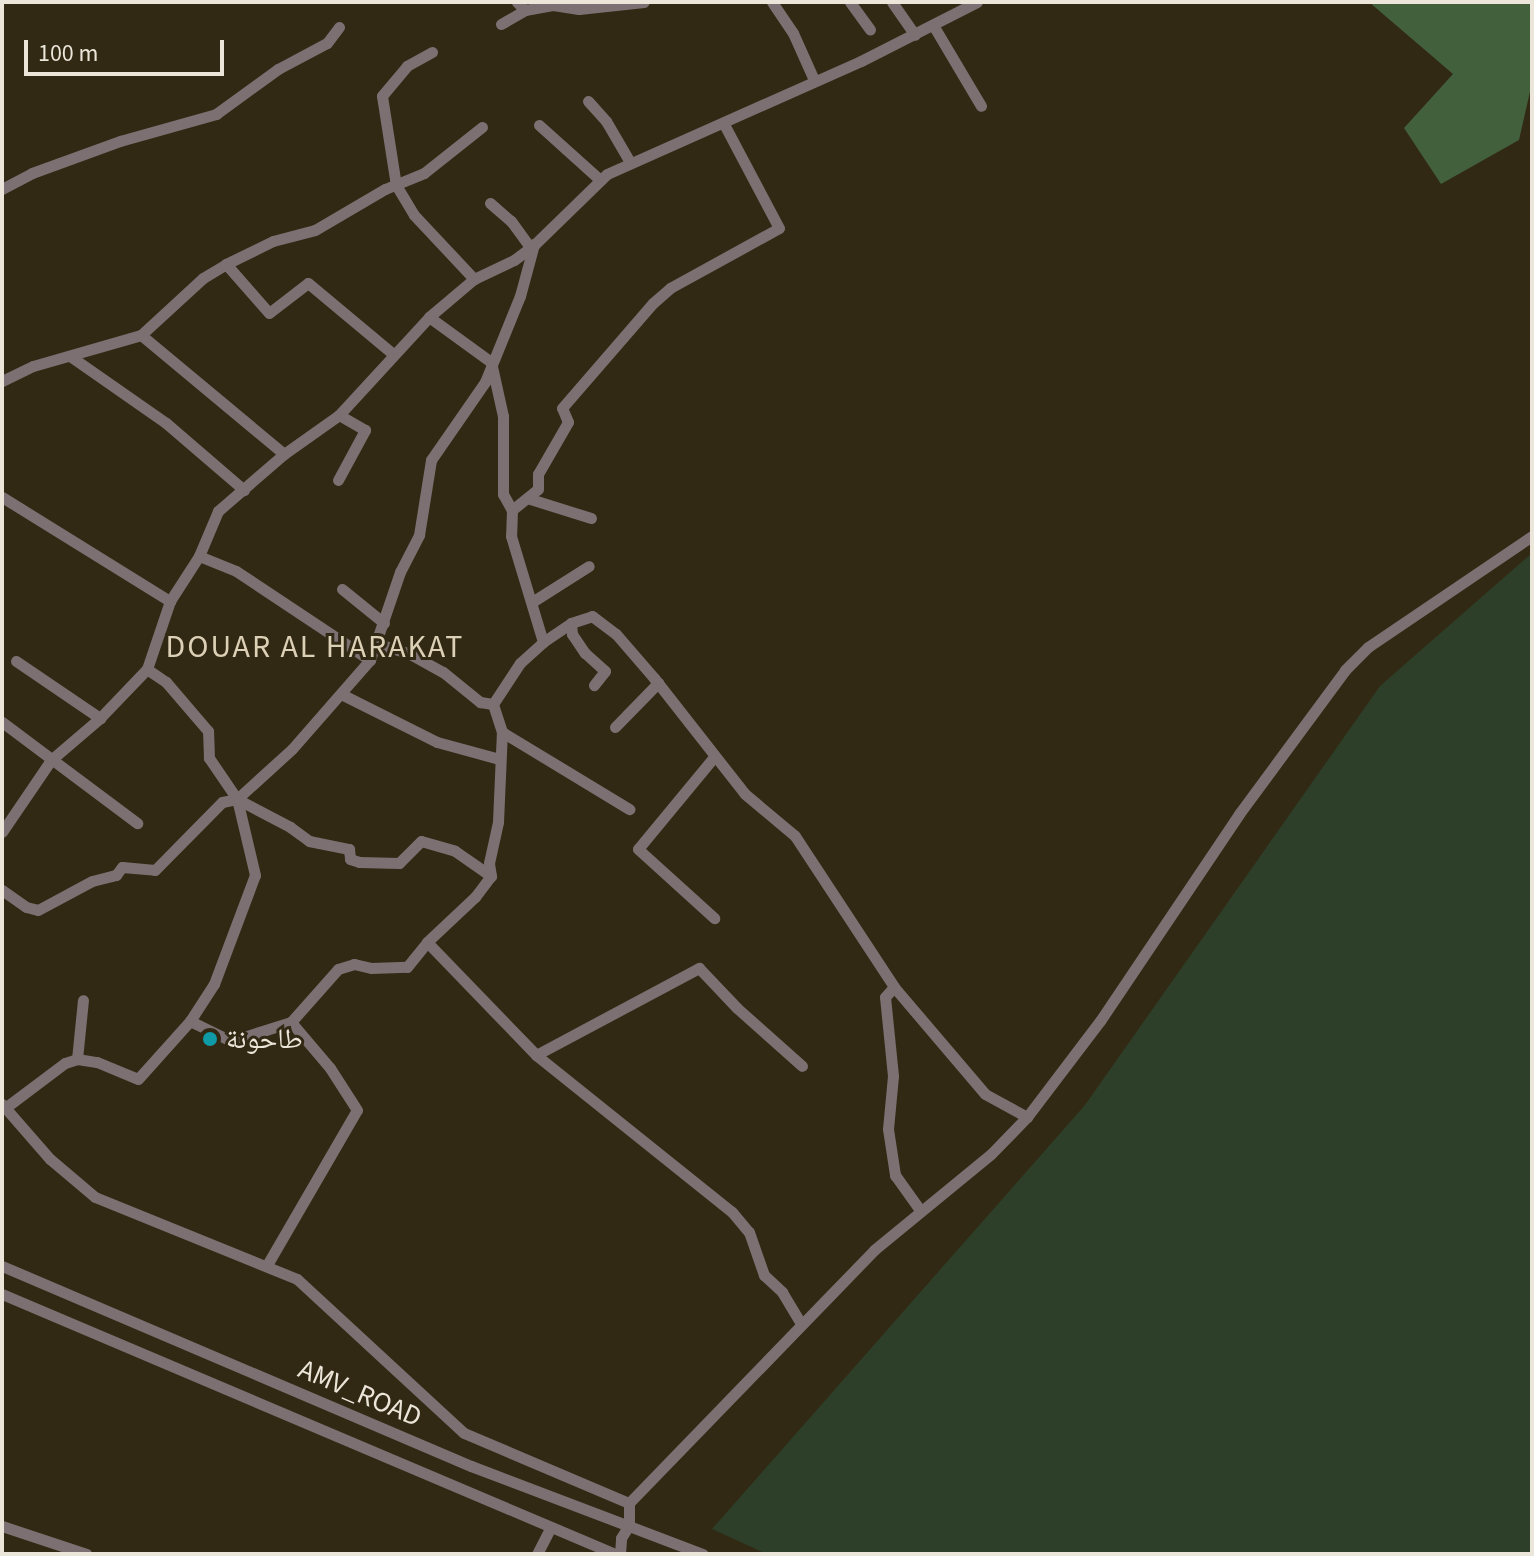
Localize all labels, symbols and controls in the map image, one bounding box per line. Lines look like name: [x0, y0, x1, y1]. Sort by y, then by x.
scale bar: [28, 24, 228, 74]
text: 100 m: [38, 36, 98, 71]
district label: DOUAR AL HARAKAT: [165, 628, 465, 666]
place label: طاحونة: [226, 1022, 303, 1056]
marker: طاحونة: [201, 1030, 219, 1048]
street label: AMV_ROAD: [293, 1352, 427, 1434]

